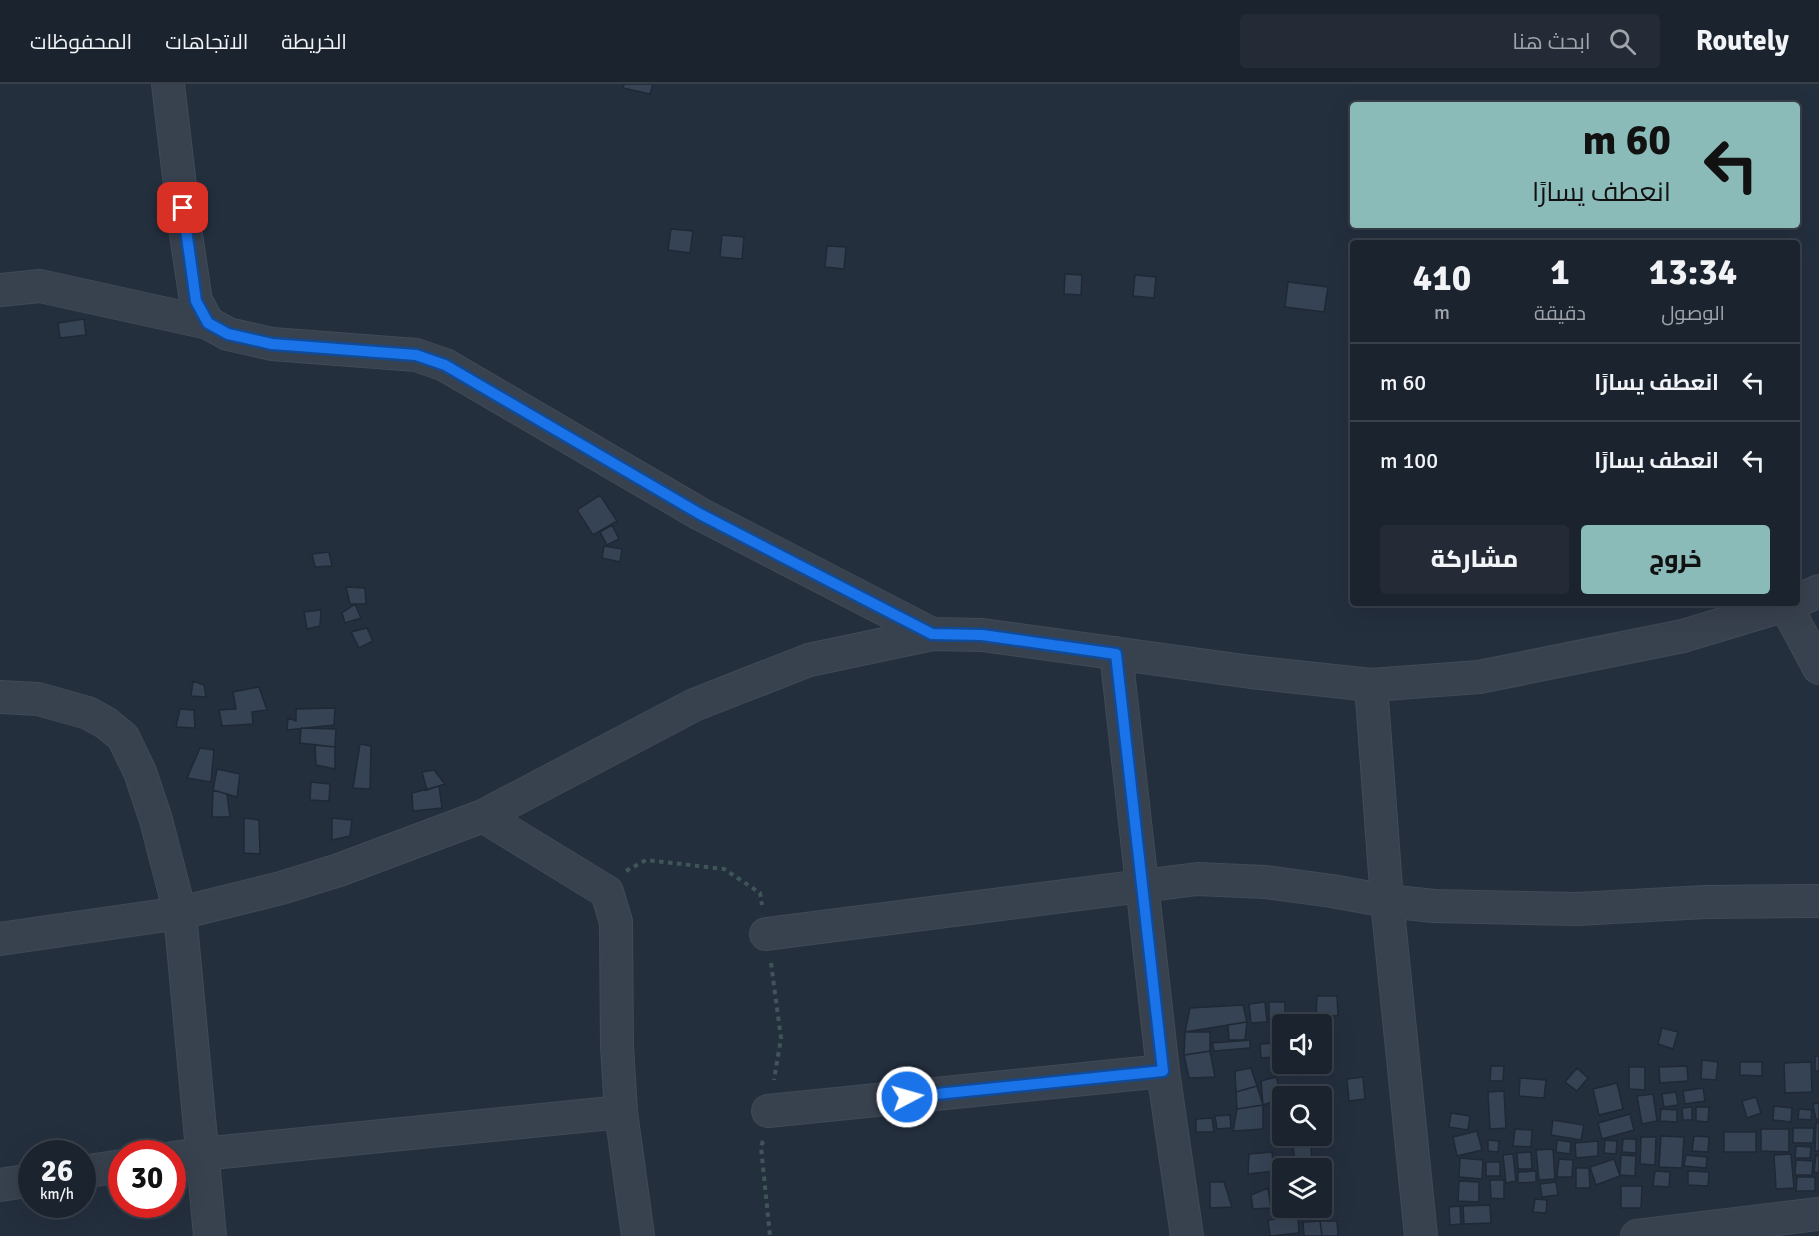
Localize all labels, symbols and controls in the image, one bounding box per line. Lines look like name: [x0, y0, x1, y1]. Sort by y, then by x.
search box: [1240, 14, 1660, 68]
text: Routely: [1696, 24, 1789, 58]
icon: search: [1606, 25, 1639, 58]
text: ابحث هنا: [1512, 28, 1591, 55]
text: المحفوظات: [30, 29, 132, 55]
text: الاتجاهات: [165, 29, 248, 55]
text: الخريطة: [281, 29, 347, 55]
text: 60 m: [1582, 115, 1671, 166]
icon: left: [1692, 126, 1770, 204]
text: انعطف يسارًا: [1532, 176, 1671, 209]
pin: [157, 182, 208, 233]
icon: arrive: [166, 191, 199, 224]
text: 1: [1550, 250, 1570, 295]
text: 13:34: [1649, 250, 1737, 295]
text: 410: [1413, 256, 1471, 301]
text: m: [1434, 300, 1450, 325]
text: دقيقة: [1534, 301, 1586, 326]
text: الوصول: [1661, 301, 1725, 326]
icon: left: [1737, 366, 1770, 399]
text: 60 m: [1380, 369, 1426, 396]
text: انعطف يسارًا: [1594, 369, 1719, 396]
icon: left: [1737, 444, 1770, 477]
text: 100 m: [1380, 447, 1438, 474]
text: انعطف يسارًا: [1594, 447, 1719, 474]
button: مشاركة: [1380, 525, 1569, 594]
button: خروج: [1581, 525, 1770, 594]
map controls: [1272, 1014, 1332, 1218]
button: sound: [1272, 1014, 1332, 1074]
position arrow: [875, 1065, 939, 1129]
button: search: [1272, 1086, 1332, 1146]
speed limit sign: 30: [108, 1140, 186, 1218]
text: 26: [41, 1153, 73, 1190]
button: layers: [1272, 1158, 1332, 1218]
text: km/h: [40, 1185, 74, 1203]

